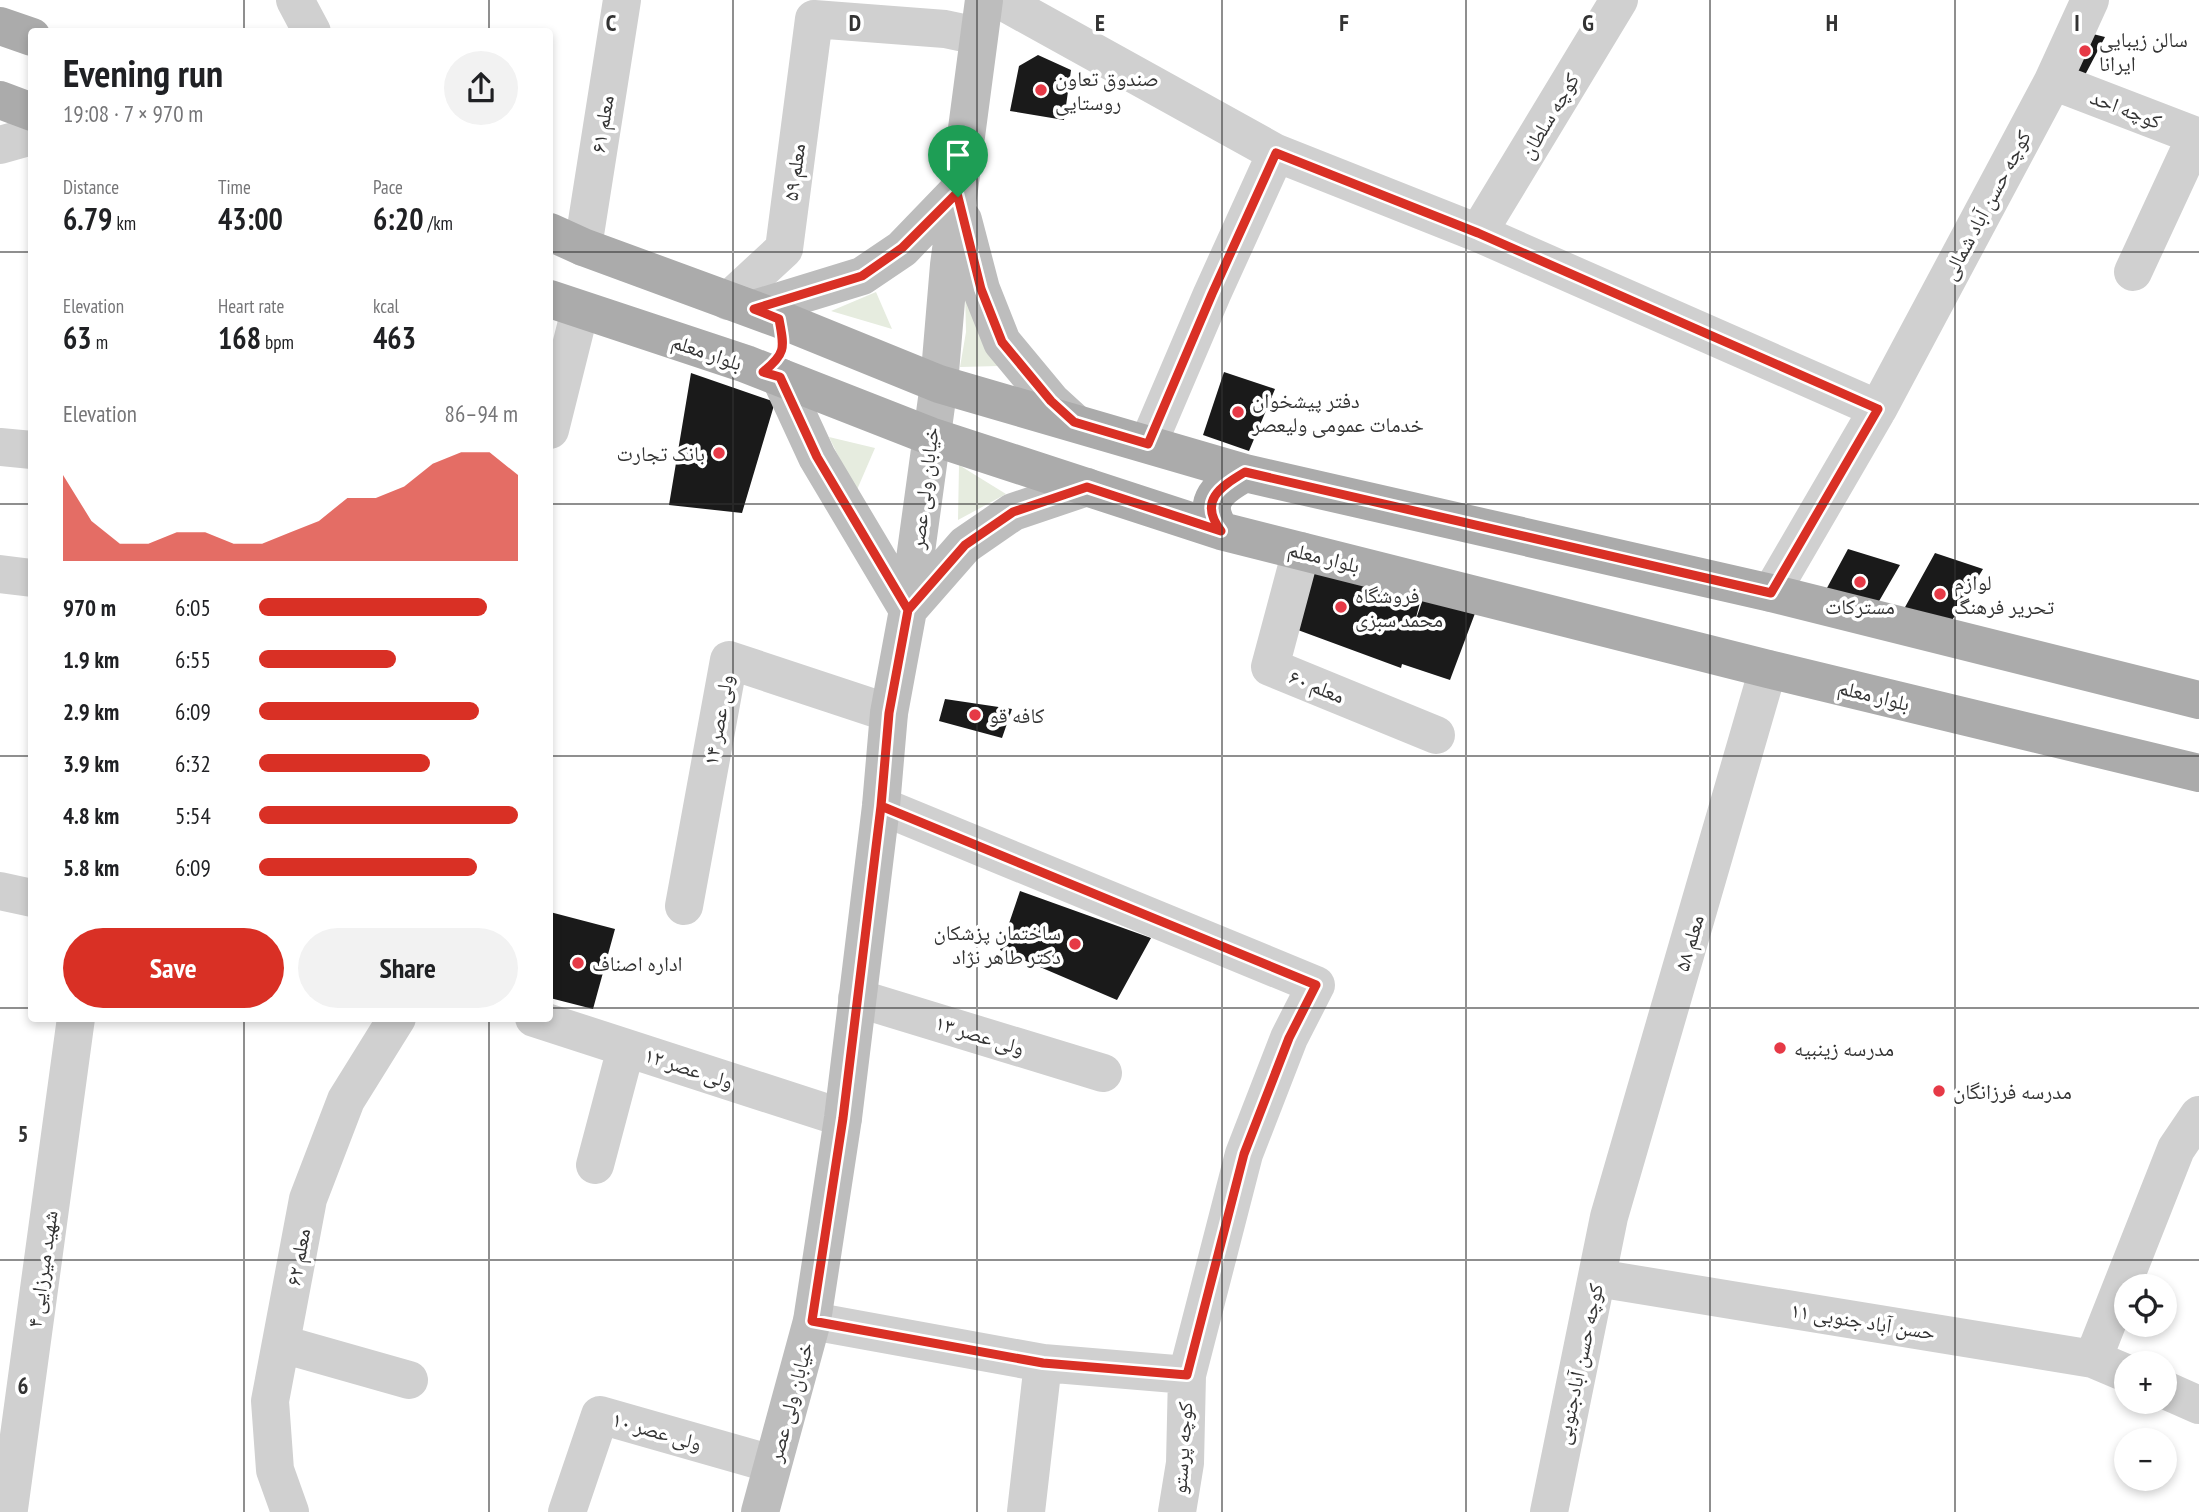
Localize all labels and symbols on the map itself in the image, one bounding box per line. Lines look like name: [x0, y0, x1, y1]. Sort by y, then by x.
text: C: [606, 8, 617, 37]
text: D: [849, 8, 861, 37]
text: E: [1095, 8, 1105, 37]
text: F: [1339, 8, 1349, 37]
text: G: [1582, 8, 1594, 37]
text: H: [1826, 8, 1838, 37]
text: I: [2074, 8, 2080, 37]
place label: سالن زیبایی ایرانا: [2099, 26, 2188, 77]
marker: سالن زیبایی ایرانا: [2077, 43, 2093, 59]
place label: صندوق تعاون روستایی: [1055, 65, 1159, 116]
street label: کوچه سلطان: [1513, 68, 1585, 164]
marker: صندوق تعاون روستایی: [1033, 82, 1049, 98]
street label: کوچه احد: [2087, 83, 2166, 135]
street label: معلم ۶۱: [584, 93, 621, 155]
pin: [928, 125, 988, 197]
street label: کوچه حسن آباد شمالی: [1935, 125, 2037, 285]
street label: معلم ۵۹: [777, 141, 812, 203]
street label: بلوار معلم: [668, 327, 746, 378]
place label: دفتر پیشخوان خدمات عمومی ولیعصر: [1251, 387, 1424, 438]
marker: دفتر پیشخوان خدمات عمومی ولیعصر: [1230, 404, 1246, 420]
street label: خیابان ولی عصر: [903, 425, 945, 552]
place label: بانک تجارت: [617, 440, 705, 467]
marker: بانک تجارت: [711, 445, 727, 461]
street label: بلوار معلم: [1285, 535, 1363, 580]
place label: لوازم تحریر فرهنگ: [1954, 569, 2054, 620]
marker: مسترکات: [1852, 574, 1868, 590]
place label: فروشگاه محمد سبزی: [1355, 582, 1443, 633]
marker: لوازم تحریر فرهنگ: [1932, 586, 1948, 602]
place label: مسترکات: [1825, 593, 1895, 620]
marker: فروشگاه محمد سبزی: [1333, 599, 1349, 615]
street label: معلم ۶۰: [1285, 663, 1349, 710]
street label: ولی عصر ۱۴: [697, 672, 739, 768]
street label: بلوار معلم: [1835, 673, 1913, 718]
place label: کافه قو: [989, 702, 1045, 729]
marker: کافه قو: [967, 707, 983, 723]
street label: معلم ۵۸: [1668, 911, 1711, 975]
place label: ساختمان پزشکان دکتر طاهر نژاد: [933, 919, 1061, 970]
marker: ساختمان پزشکان دکتر طاهر نژاد: [1067, 936, 1083, 952]
place label: اداره اصناف: [592, 950, 683, 977]
marker: اداره اصناف: [570, 955, 586, 971]
street label: ولی عصر ۱۳: [932, 1009, 1028, 1061]
place label: مدرسه زینبیه: [1794, 1035, 1894, 1062]
marker: مدرسه زینبیه: [1772, 1040, 1788, 1056]
street label: ولی عصر ۱۲: [641, 1041, 737, 1095]
place label: مدرسه فرزانگان: [1953, 1078, 2072, 1105]
marker: مدرسه فرزانگان: [1931, 1083, 1947, 1099]
text: 5: [18, 1119, 29, 1148]
street label: شهید میرزایی ۴: [20, 1209, 64, 1329]
street label: معلم ۶۲: [280, 1226, 317, 1288]
street label: کوچه حسن آبادجنوبی: [1549, 1281, 1609, 1447]
street label: حسن آباد جنوبی ۱۱: [1789, 1296, 1937, 1346]
street label: خیابان ولی عصر: [761, 1339, 819, 1466]
text: 6: [18, 1371, 29, 1400]
street label: کوچه پرستو: [1165, 1401, 1199, 1495]
street label: ولی عصر ۱۰: [609, 1405, 705, 1457]

